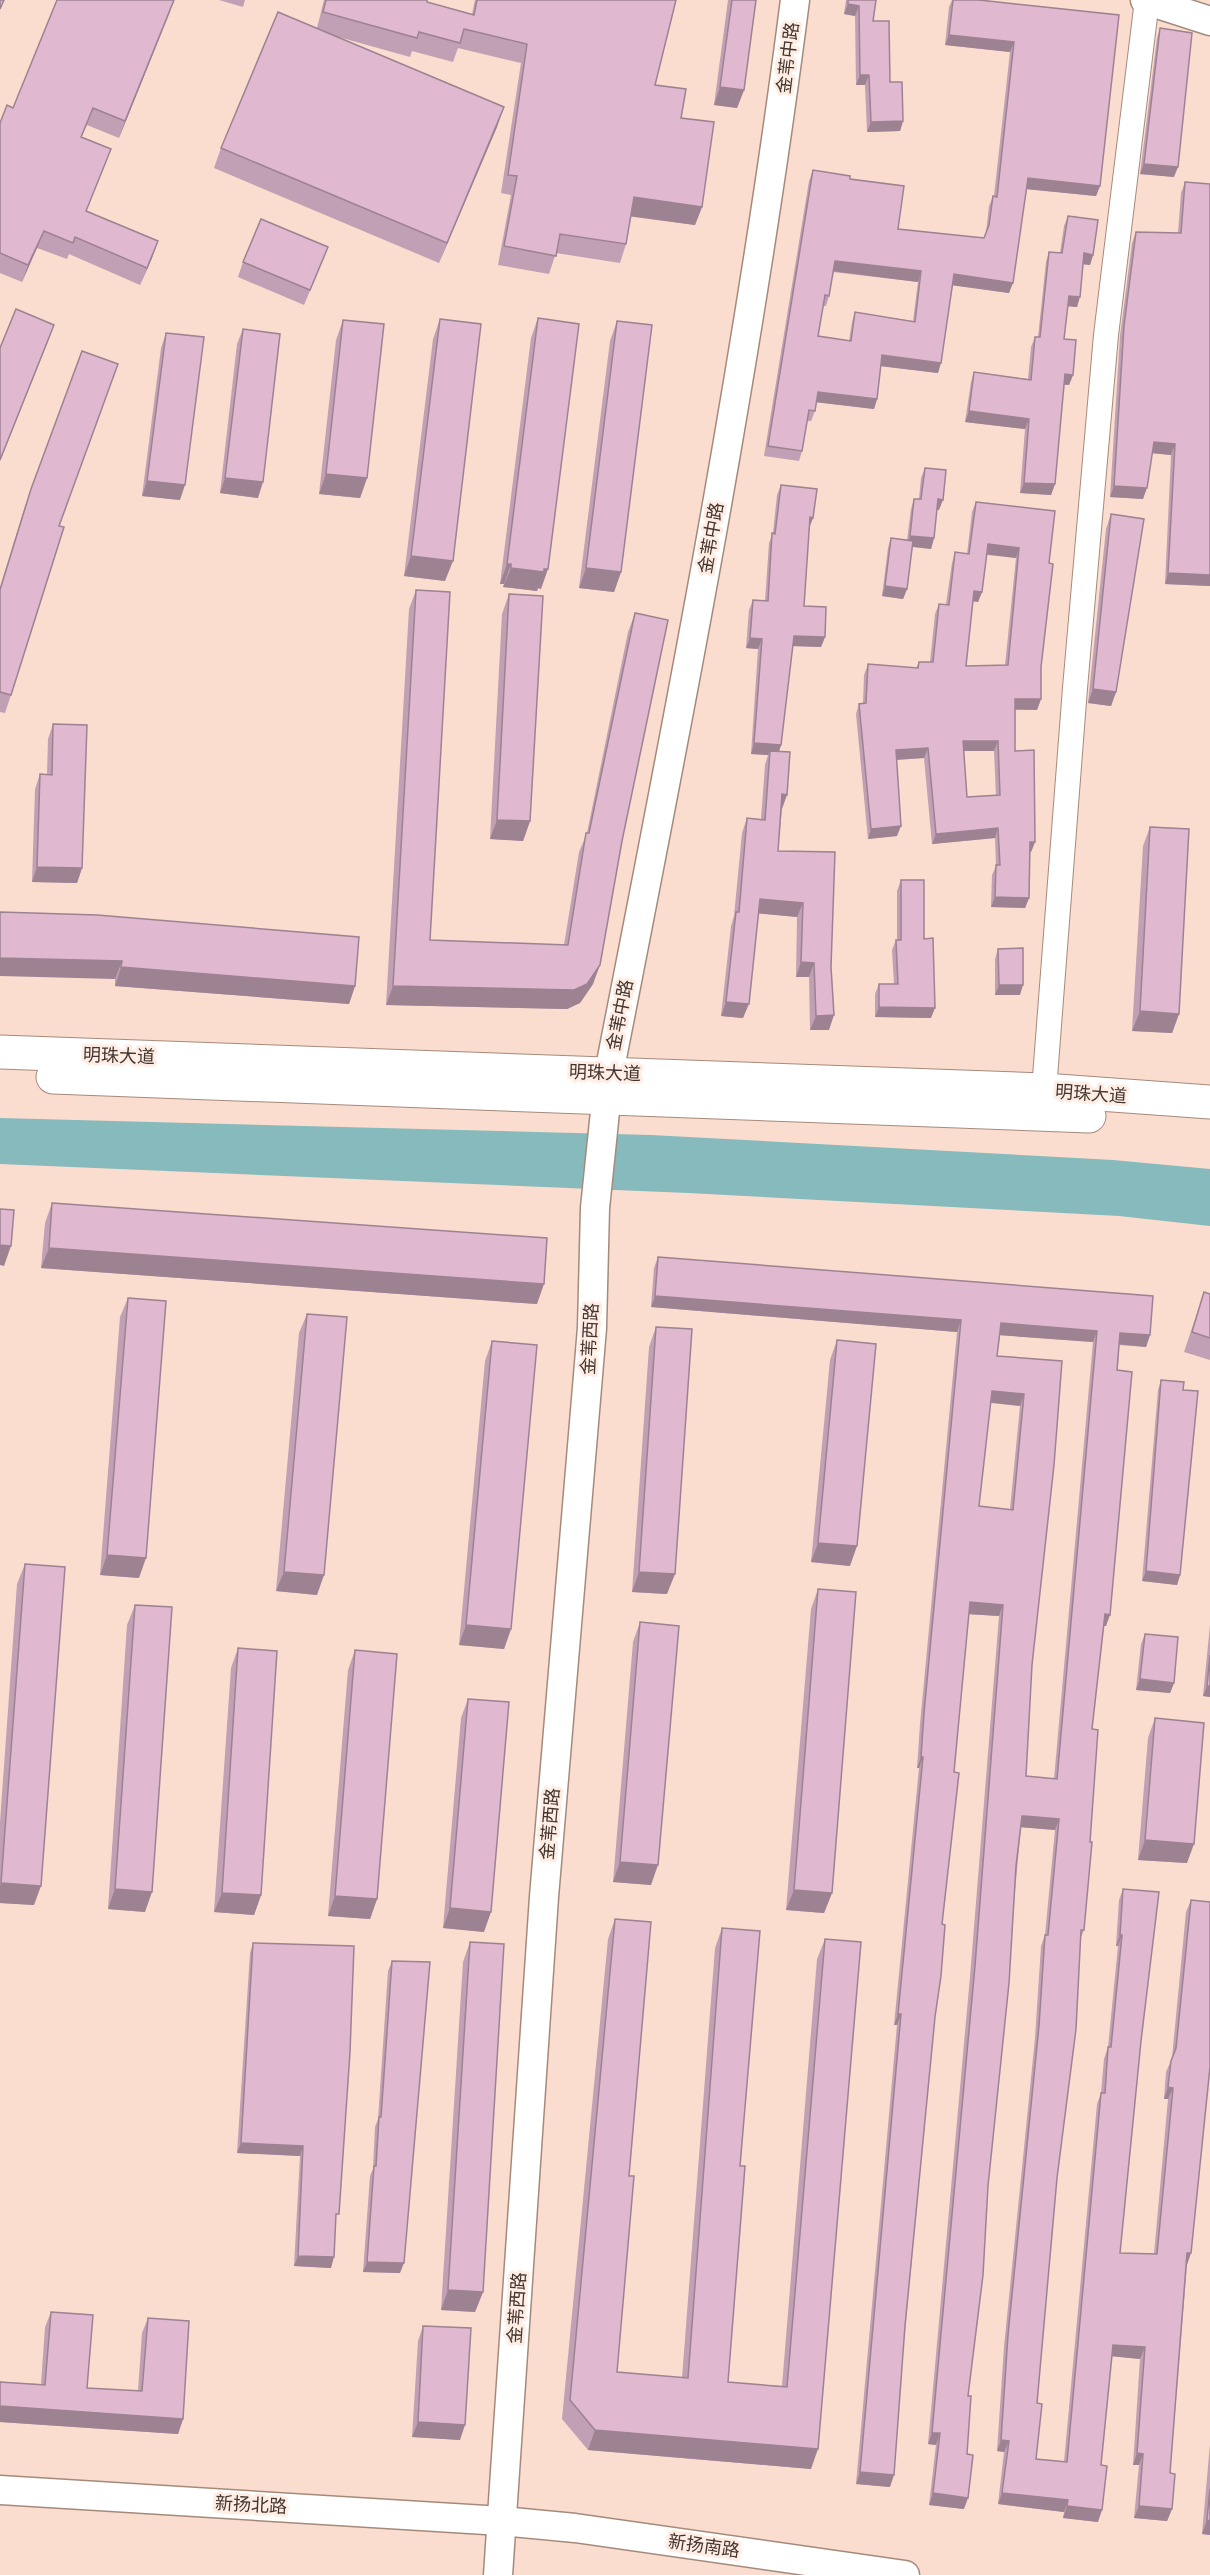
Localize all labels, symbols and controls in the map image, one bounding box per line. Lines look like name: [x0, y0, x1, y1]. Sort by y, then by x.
street label: 金苇中路: [772, 21, 802, 95]
street label: 金苇中路: [693, 500, 727, 575]
street label: 金苇中路: [601, 977, 637, 1052]
street label: 明珠大道: [83, 1043, 155, 1067]
street label: 明珠大道: [569, 1060, 641, 1084]
street label: 明珠大道: [1054, 1080, 1128, 1106]
street label: 金苇西路: [576, 1302, 602, 1375]
street label: 金苇西路: [535, 1787, 563, 1861]
street label: 金苇西路: [503, 2271, 529, 2345]
street label: 新扬北路: [215, 2491, 288, 2517]
street label: 新扬南路: [667, 2529, 741, 2561]

